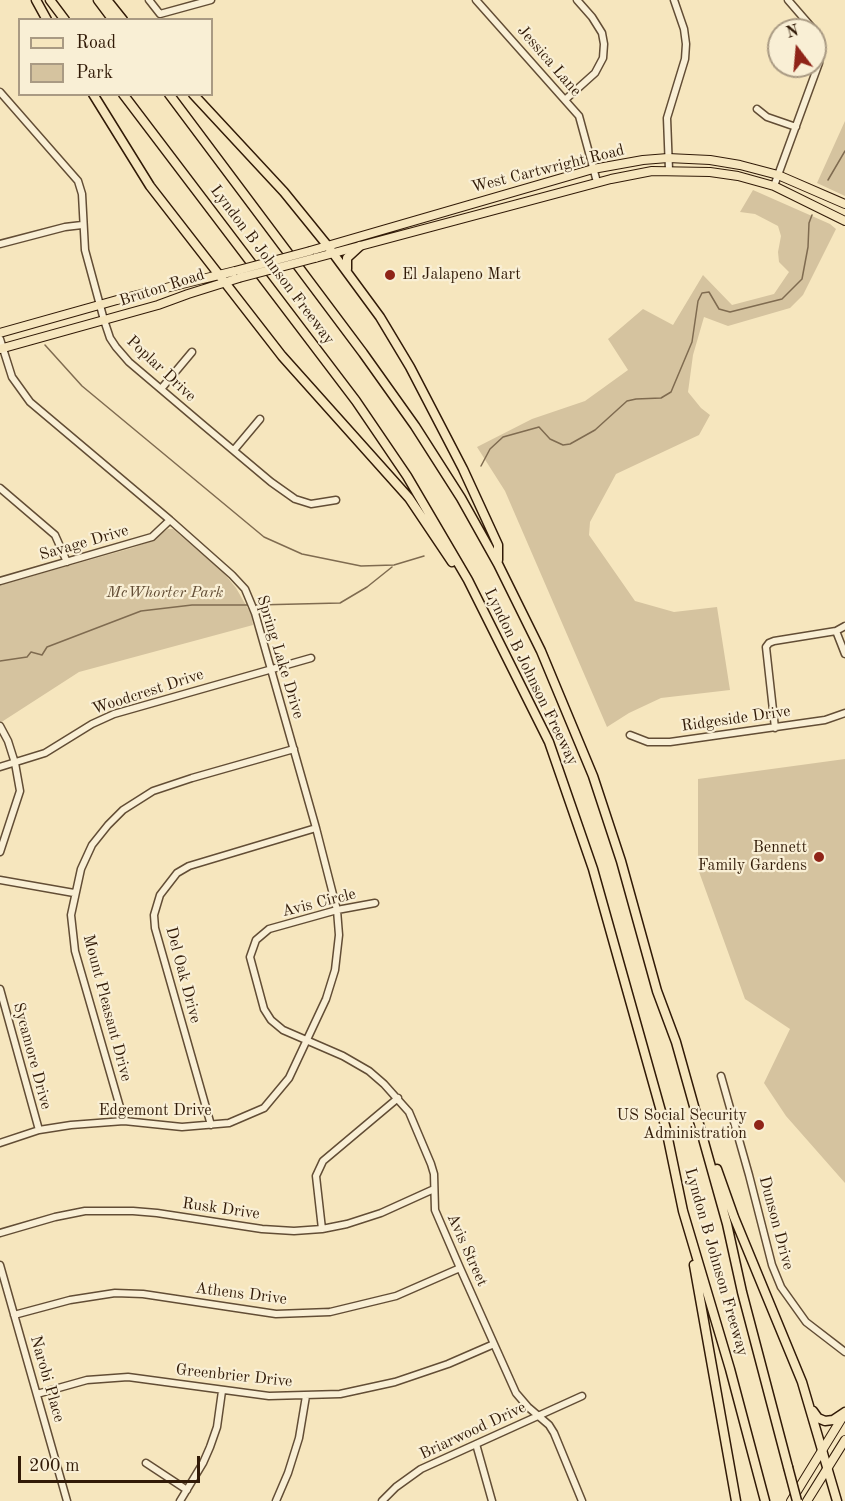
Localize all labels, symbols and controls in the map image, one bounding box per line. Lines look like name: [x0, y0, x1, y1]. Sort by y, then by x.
legend: [18, 18, 213, 96]
north arrow: [767, 18, 827, 78]
street label: Jessica Lane: [513, 21, 585, 101]
text: N: [784, 23, 801, 42]
text: Road: [76, 34, 116, 52]
text: Park: [76, 64, 113, 82]
street label: West Cartwright Road: [469, 141, 627, 197]
street label: Lyndon B Johnson Freeway: [206, 181, 338, 349]
street label: Bruton Road: [117, 265, 207, 311]
place label: El Jalapeno Mart: [402, 265, 521, 285]
marker: El Jalapeno Mart: [383, 268, 397, 282]
street label: Poplar Drive: [122, 332, 200, 406]
street label: Savage Drive: [37, 521, 131, 565]
park label: McWhorter Park: [107, 583, 223, 603]
street label: Lyndon B Johnson Freeway: [480, 585, 582, 769]
street label: Spring Lake Drive: [252, 593, 308, 721]
street label: Woodcrest Drive: [90, 665, 206, 719]
street label: Ridgeside Drive: [680, 702, 792, 736]
place label: Bennett Family Gardens: [698, 838, 807, 876]
marker: Bennett Family Gardens: [812, 850, 826, 864]
street label: Avis Circle: [280, 885, 358, 921]
street label: Del Oak Drive: [161, 925, 205, 1025]
street label: Mount Pleasant Drive: [78, 933, 136, 1083]
street label: Sycamore Drive: [8, 1000, 56, 1112]
street label: Edgemont Drive: [98, 1101, 212, 1121]
place label: US Social Security Administration: [617, 1106, 747, 1144]
marker: US Social Security Administration: [752, 1118, 766, 1132]
street label: Lyndon B Johnson Freeway: [680, 1166, 752, 1358]
street label: Dunson Drive: [754, 1174, 798, 1272]
street label: Rusk Drive: [181, 1194, 261, 1224]
street label: Avis Street: [442, 1211, 492, 1289]
street label: Athens Drive: [194, 1279, 288, 1309]
street label: Narobi Place: [25, 1334, 69, 1424]
street label: Greenbrier Drive: [175, 1360, 293, 1392]
street label: Briarwood Drive: [417, 1398, 529, 1464]
scale bar: [21, 1444, 202, 1482]
text: 200 m: [29, 1457, 80, 1475]

